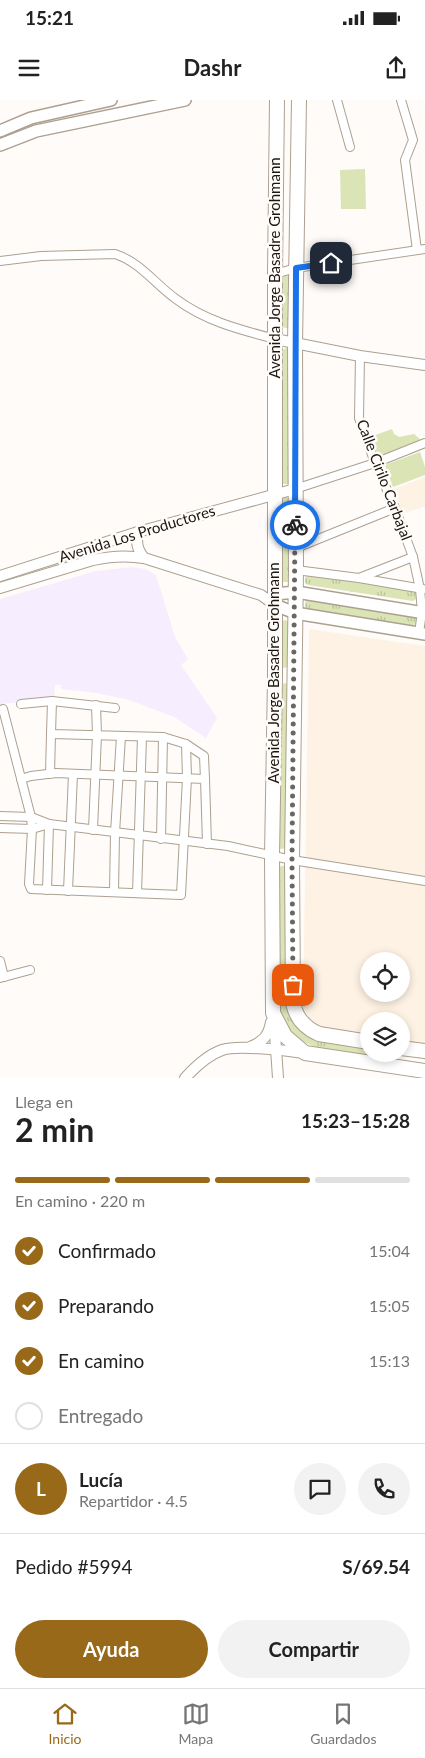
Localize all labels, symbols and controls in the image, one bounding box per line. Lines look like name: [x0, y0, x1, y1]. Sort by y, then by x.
text: 15:21: [25, 6, 74, 29]
icon: menu: [15, 54, 43, 82]
text: Dashr: [184, 54, 241, 81]
icon: share: [382, 54, 410, 82]
street label: Avenida Jorge Basadre Grohmann: [265, 157, 283, 379]
pin: [310, 242, 352, 284]
icon: home: [317, 249, 345, 277]
street label: Calle Cirilo Carbajal: [354, 417, 416, 543]
courier: [270, 500, 320, 550]
street label: Avenida Los Productores: [56, 501, 217, 565]
icon: bike: [281, 511, 309, 539]
street label: Avenida Jorge Basadre Grohmann: [264, 562, 282, 784]
map controls: [360, 952, 410, 1062]
button: locate: [360, 952, 410, 1002]
pin: [272, 964, 314, 1006]
icon: bag: [279, 971, 307, 999]
button: layers: [360, 1012, 410, 1062]
text: Llega en: [15, 1092, 73, 1111]
text: 15:23–15:28: [301, 1109, 410, 1132]
text: 2 min: [15, 1110, 94, 1149]
text: En camino · 220 m: [15, 1191, 145, 1210]
icon: check: [15, 1237, 43, 1265]
text: Confirmado: [58, 1239, 156, 1262]
text: 15:04: [369, 1241, 410, 1260]
icon: check: [15, 1292, 43, 1320]
text: Preparando: [58, 1294, 154, 1317]
text: 15:05: [369, 1296, 410, 1315]
icon: check: [15, 1347, 43, 1375]
text: En camino: [58, 1349, 144, 1372]
text: 15:13: [369, 1351, 410, 1370]
text: Entregado: [58, 1404, 143, 1427]
button: chat: [294, 1463, 346, 1515]
button: phone: [358, 1463, 410, 1515]
text: Lucía: [79, 1468, 123, 1491]
text: L: [36, 1477, 46, 1500]
text: Repartidor · 4.5: [79, 1491, 188, 1510]
text: Pedido #5994: [15, 1555, 133, 1578]
text: S/69.54: [342, 1555, 410, 1578]
button: Ayuda: [15, 1620, 208, 1678]
button: Compartir: [218, 1620, 410, 1678]
tab: Inicio: [49, 1700, 82, 1747]
tab: Mapa: [179, 1700, 213, 1747]
tab: Guardados: [310, 1700, 376, 1747]

